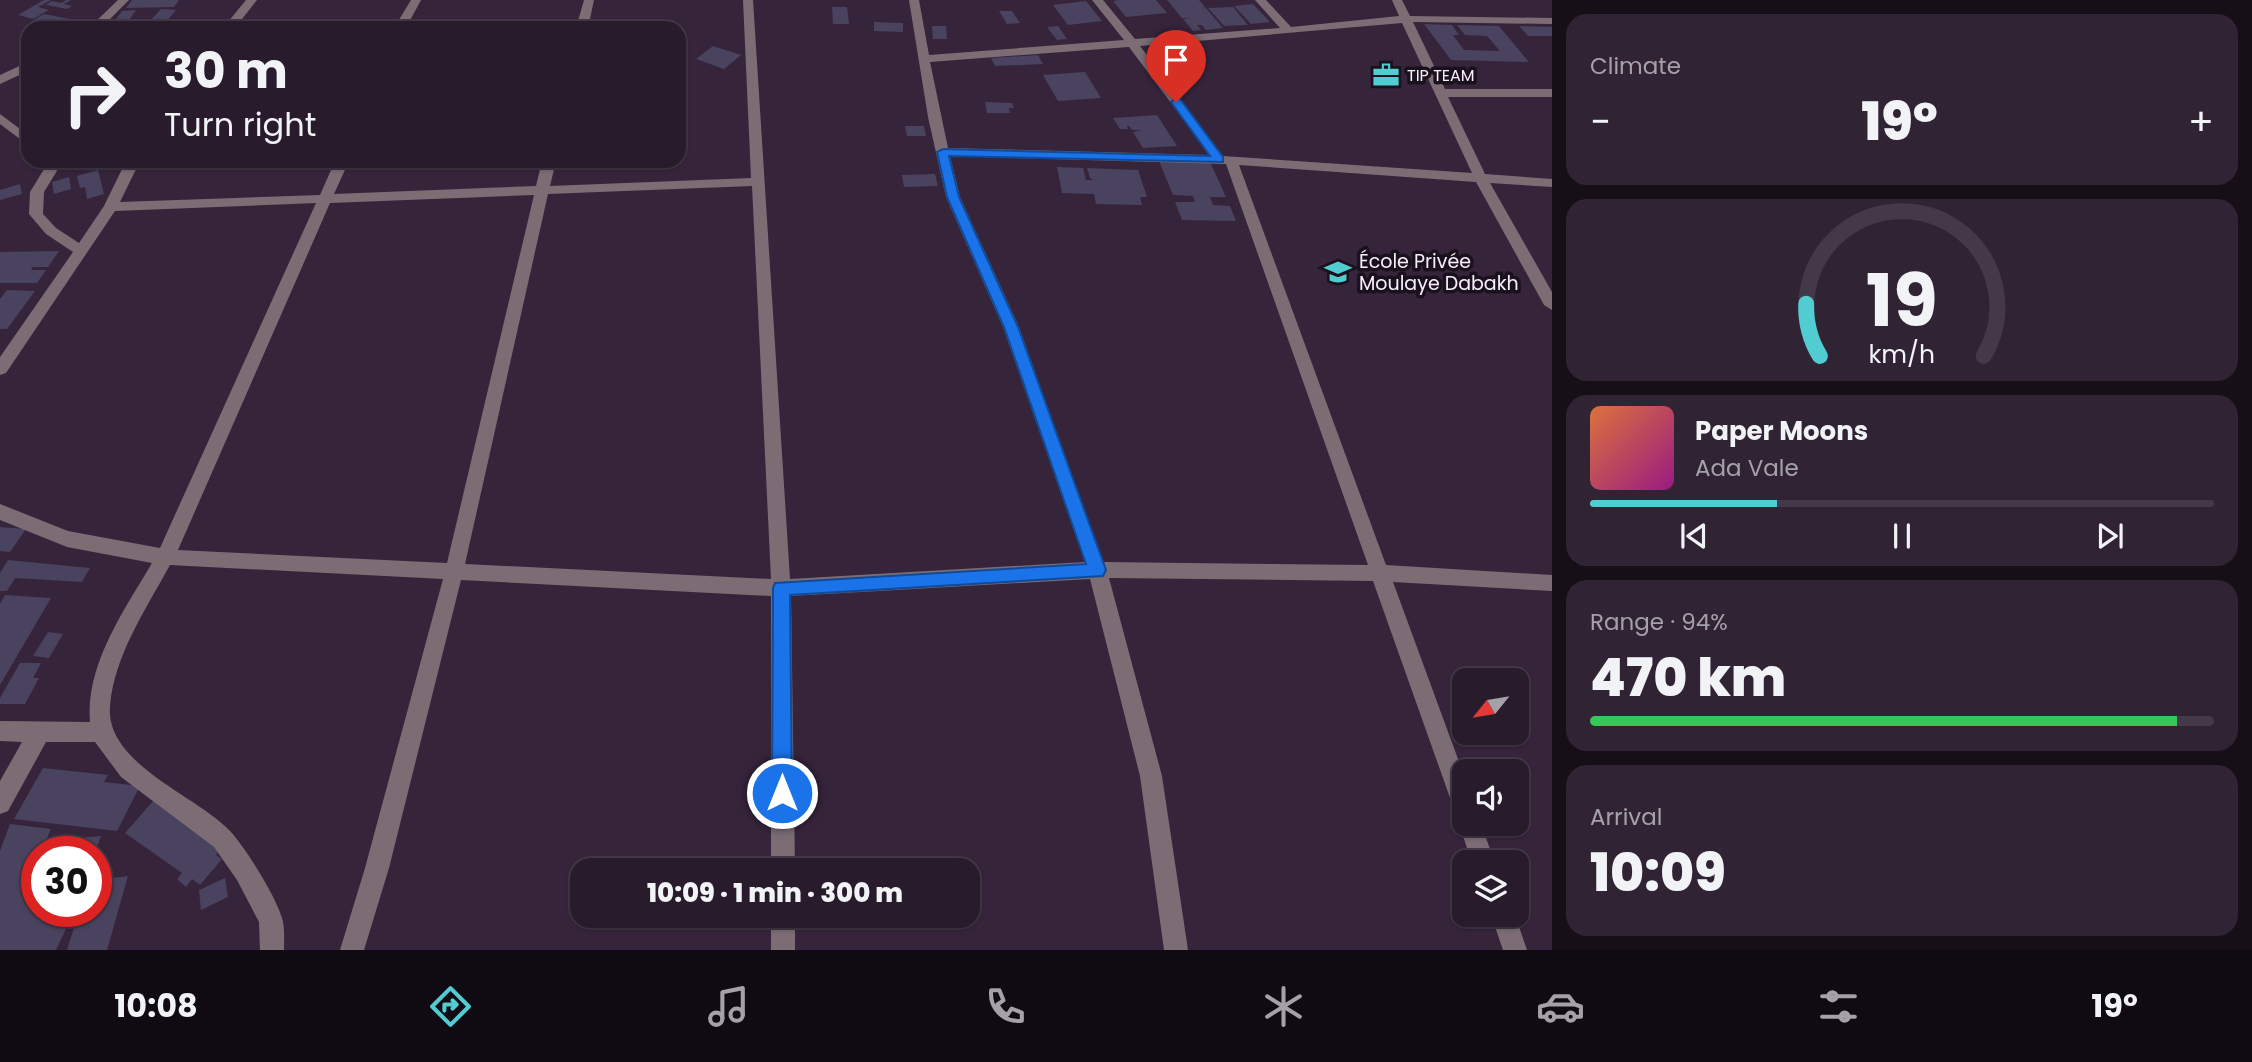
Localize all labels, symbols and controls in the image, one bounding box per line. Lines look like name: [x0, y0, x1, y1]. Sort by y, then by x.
pin: [1146, 30, 1206, 102]
text: 30 m: [164, 37, 288, 105]
icon: arrive: [1157, 41, 1195, 79]
icon: right: [49, 49, 140, 140]
text: Climate: [1590, 50, 1681, 82]
office icon: TIP TEAM: [1371, 60, 1401, 90]
place label: TIP TEAM: [1407, 64, 1475, 87]
text: 19°: [1861, 85, 1938, 158]
text: −: [1590, 95, 1611, 148]
text: +: [2188, 95, 2214, 148]
text: Turn right: [164, 102, 316, 147]
place label: École Privée Moulaye Dabakh: [1359, 248, 1519, 297]
text: 19: [1866, 250, 1938, 351]
school or university icon: École Privée Moulaye Dabakh: [1323, 257, 1353, 287]
text: km/h: [1869, 337, 1935, 372]
text: Paper Moons: [1695, 413, 1868, 449]
text: Ada Vale: [1695, 452, 1799, 484]
icon: previous: [1675, 517, 1713, 555]
icon: pause: [1883, 517, 1921, 555]
icon: next: [2091, 517, 2129, 555]
text: Range · 94%: [1590, 606, 1728, 638]
text: 470 km: [1590, 641, 1786, 714]
north arrow: [1452, 668, 1530, 746]
map controls: [1452, 668, 1529, 927]
position arrow: [745, 756, 819, 830]
button: sound: [1452, 759, 1529, 836]
text: Arrival: [1590, 801, 1662, 833]
speed limit sign: 30: [21, 836, 112, 927]
text: 10:09: [1590, 836, 1726, 909]
button: layers: [1452, 850, 1529, 927]
text: 10:09 · 1 min · 300 m: [647, 875, 903, 911]
icon: directions: [426, 982, 475, 1031]
icon: music: [704, 982, 753, 1031]
icon: phone: [981, 982, 1030, 1031]
icon: climate: [1259, 982, 1308, 1031]
icon: car: [1536, 982, 1585, 1031]
icon: filters: [1814, 982, 1863, 1031]
text: 10:08: [114, 983, 198, 1028]
text: 19°: [2091, 983, 2138, 1028]

